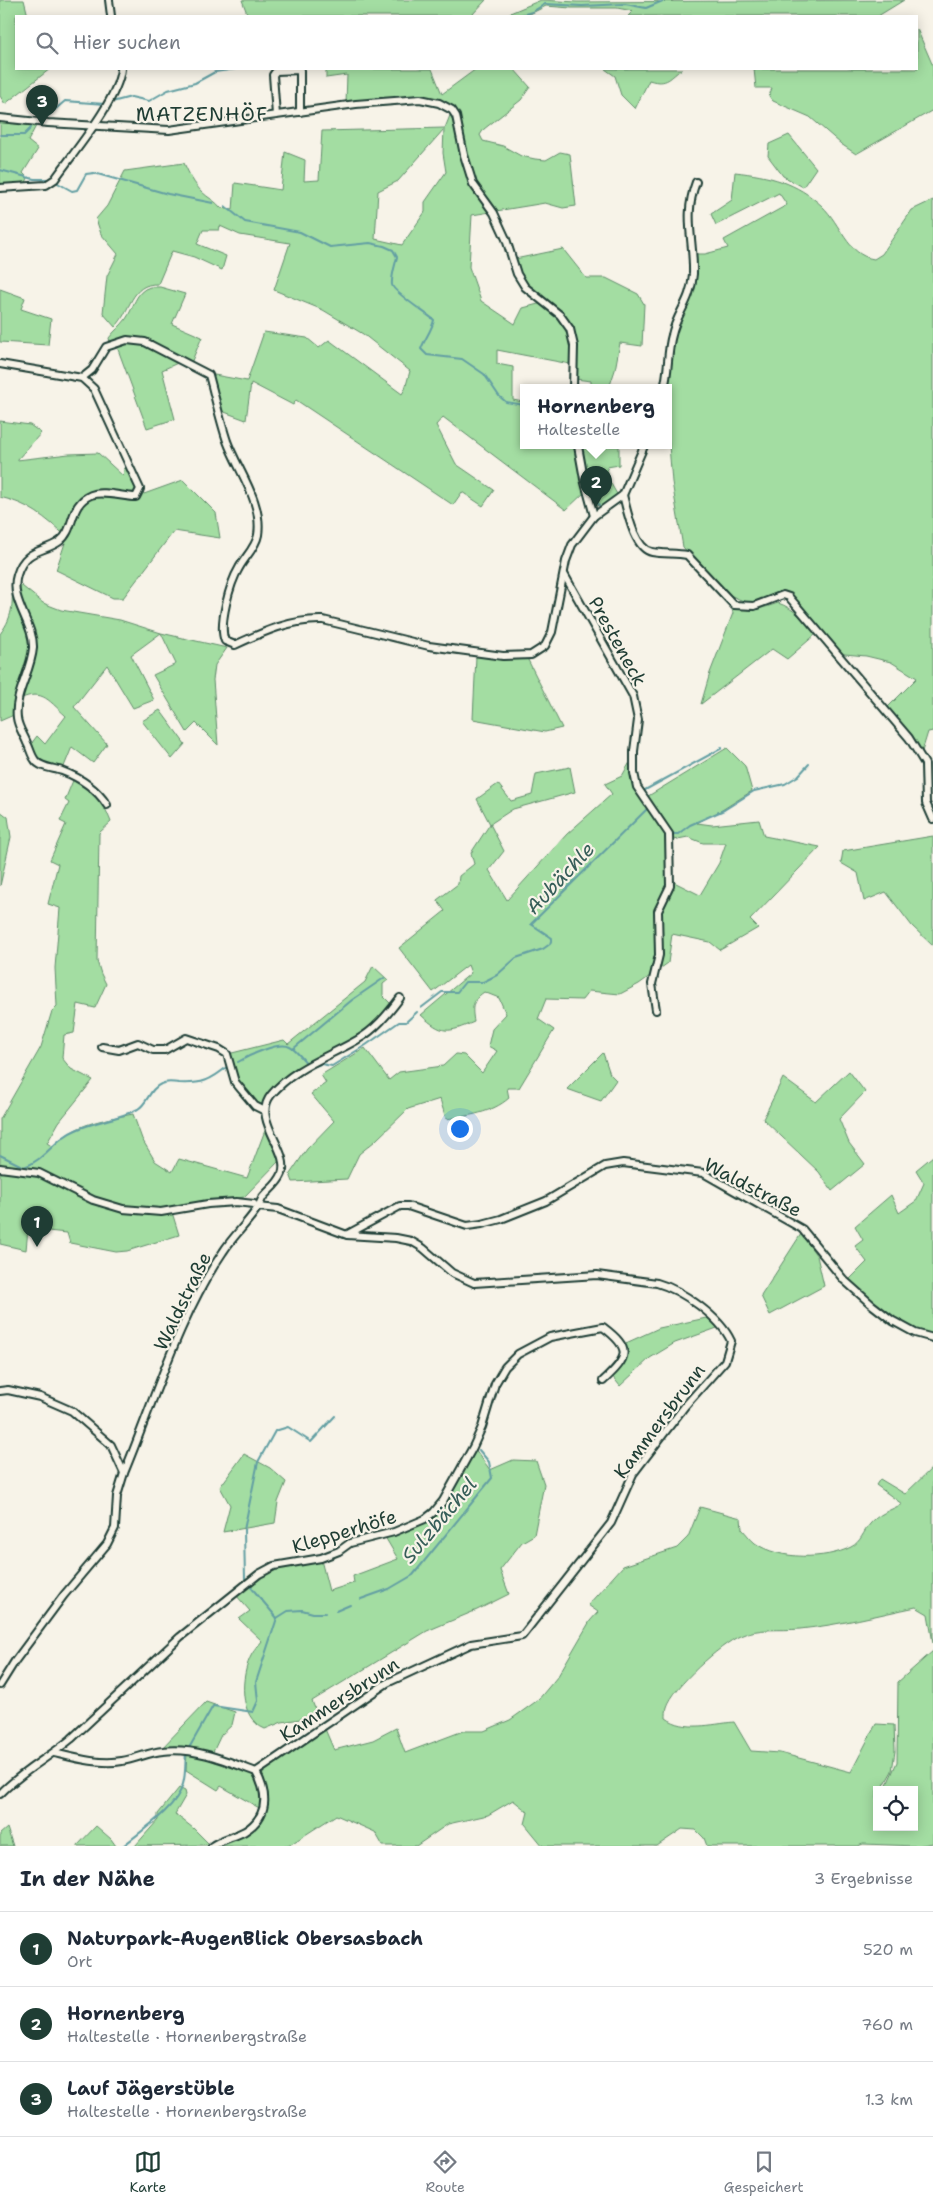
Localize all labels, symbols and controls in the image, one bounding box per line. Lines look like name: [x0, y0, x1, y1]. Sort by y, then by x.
search box: [15, 15, 918, 70]
icon: search: [33, 29, 61, 57]
text: Hier suchen: [73, 30, 181, 55]
pin: 3: [26, 85, 58, 126]
district label: MATZENHÖF: [136, 101, 268, 127]
popup: [520, 384, 672, 449]
text: Hornenberg: [537, 394, 655, 419]
text: Haltestelle: [537, 419, 620, 440]
pin: 2: [580, 466, 612, 507]
street label: Presteneck: [583, 592, 652, 691]
water label: Aubächle: [520, 836, 600, 920]
your location: [447, 1116, 473, 1142]
street label: Waldstraße: [700, 1152, 806, 1223]
pin: 1: [21, 1206, 53, 1247]
street label: Waldstraße: [148, 1248, 217, 1355]
street label: Kammersbrunn: [608, 1359, 711, 1484]
water label: Sulzbächel: [395, 1472, 483, 1568]
street label: Klepperhöfe: [289, 1504, 399, 1559]
street label: Kammersbrunn: [275, 1652, 404, 1747]
map controls: [873, 1786, 918, 1831]
button: locate: [873, 1786, 918, 1831]
text: In der Nähe: [20, 1865, 155, 1893]
text: 3 Ergebnisse: [814, 1868, 913, 1889]
text: Naturpark-AugenBlick Obersasbach: [67, 1926, 423, 1951]
text: 1: [32, 1939, 40, 1960]
text: 520 m: [863, 1939, 913, 1960]
text: Ort: [67, 1951, 93, 1972]
text: Hornenberg: [67, 2001, 185, 2026]
text: 2: [30, 2014, 42, 2035]
text: 760 m: [861, 2014, 913, 2035]
text: Haltestelle · Hornenbergstraße: [67, 2026, 307, 2047]
text: Lauf Jägerstüble: [67, 2076, 235, 2101]
text: 3: [30, 2089, 42, 2110]
text: 1.3 km: [865, 2089, 913, 2110]
text: Haltestelle · Hornenbergstraße: [67, 2101, 307, 2122]
tab: Karte: [129, 2148, 167, 2196]
tab: Route: [425, 2148, 465, 2196]
tab: Gespeichert: [724, 2148, 804, 2196]

